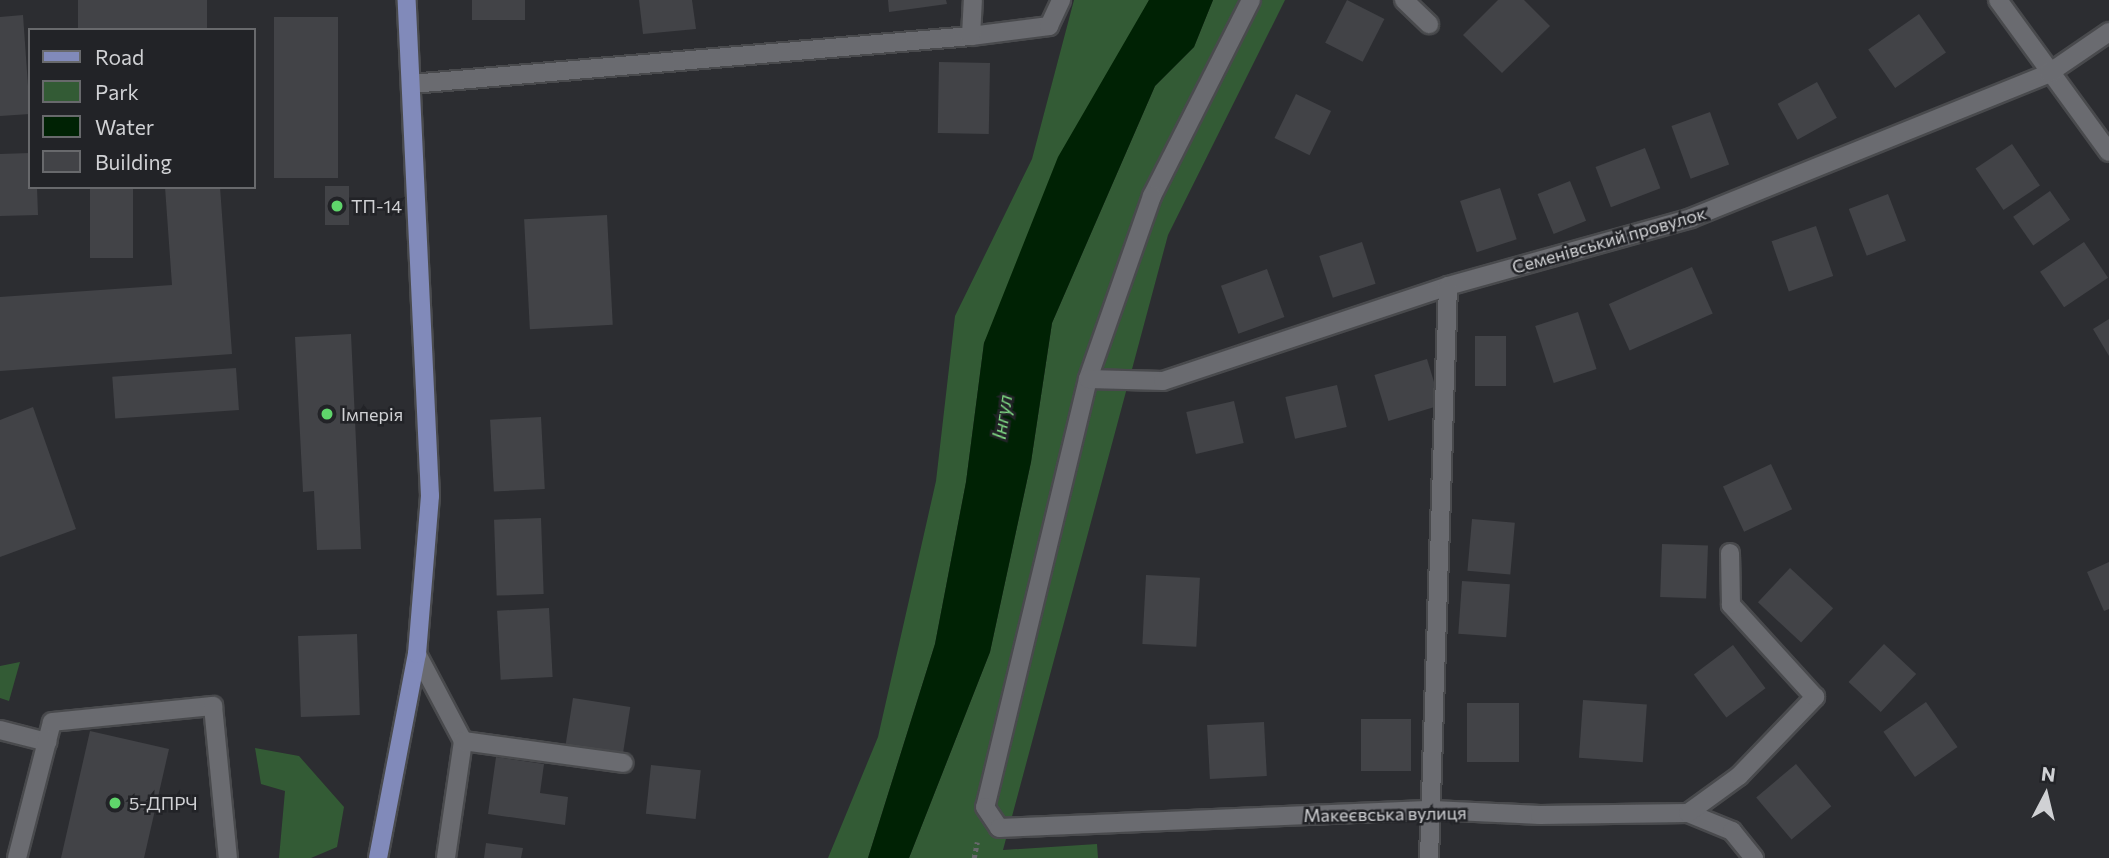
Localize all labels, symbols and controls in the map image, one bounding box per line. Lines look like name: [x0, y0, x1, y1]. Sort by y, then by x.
legend: [28, 28, 256, 189]
text: Road: [95, 44, 144, 69]
text: Park: [95, 79, 139, 104]
text: Water: [95, 114, 154, 139]
text: Building: [95, 149, 172, 174]
place label: ТП-14: [351, 195, 402, 217]
marker: ТП-14: [329, 198, 345, 214]
street label: Семенівський провулок: [1509, 202, 1709, 278]
water label: Інгул: [987, 393, 1017, 441]
place label: Імперія: [341, 403, 403, 425]
marker: Імперія: [319, 406, 335, 422]
north arrow: [2011, 760, 2081, 830]
text: N: [2040, 761, 2057, 786]
place label: 5-ДПРЧ: [129, 792, 198, 814]
marker: 5-ДПРЧ: [107, 795, 123, 811]
street label: Макеєвська вулиця: [1303, 802, 1467, 826]

